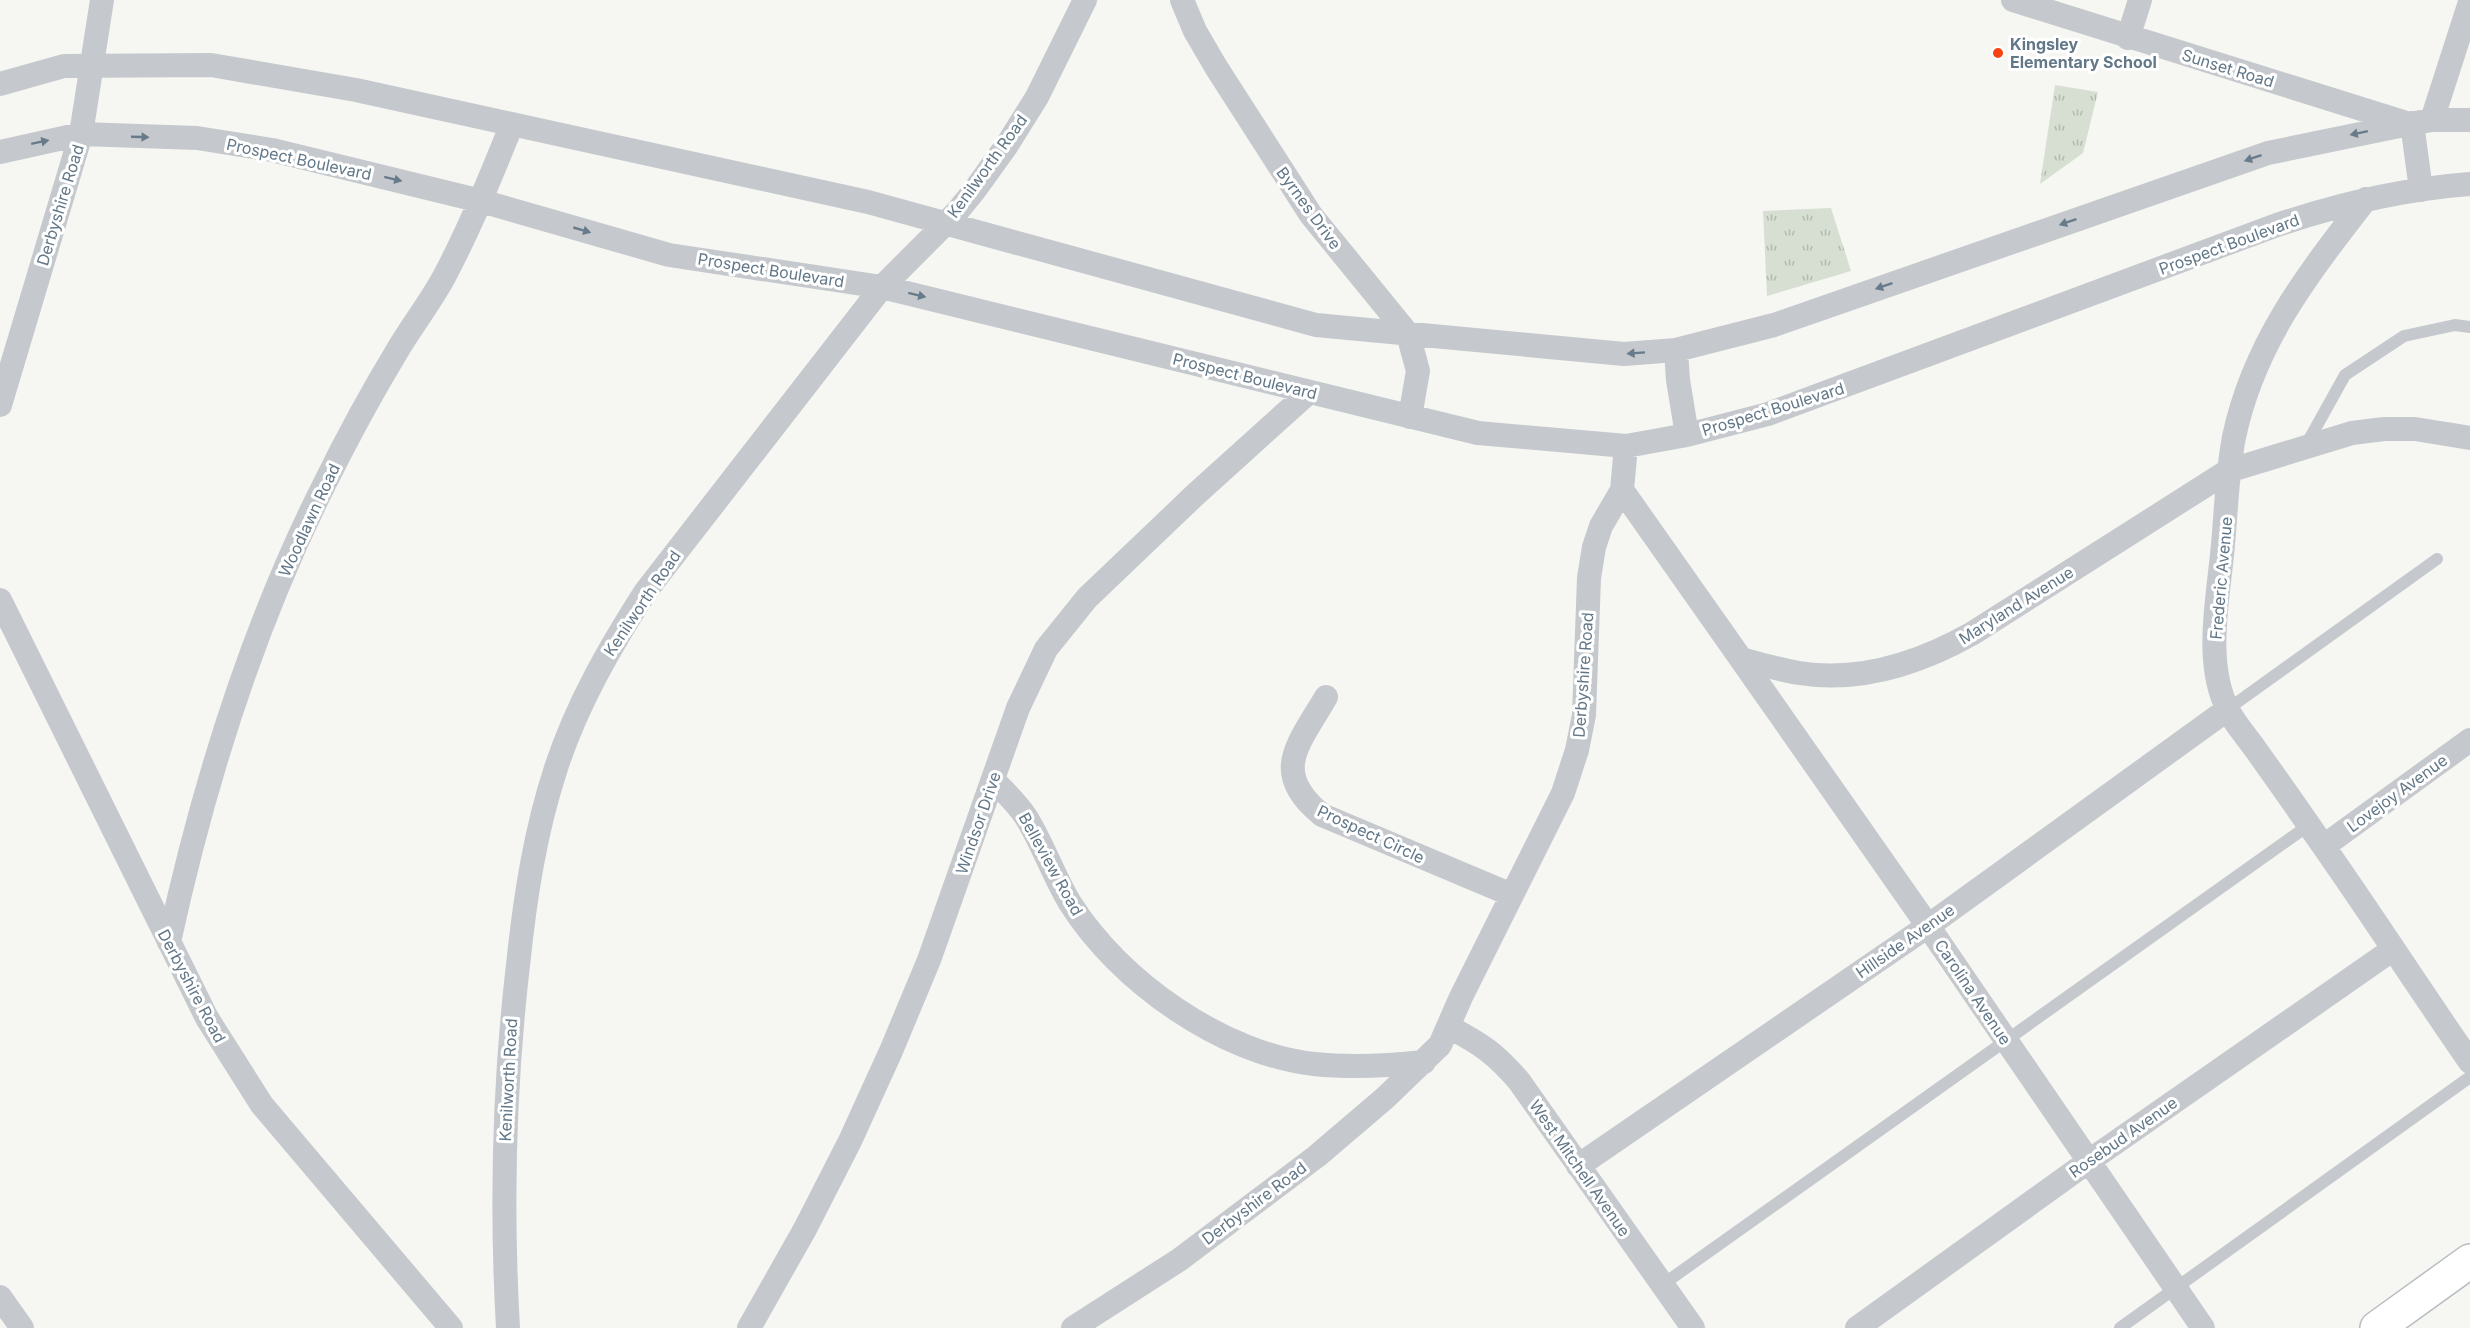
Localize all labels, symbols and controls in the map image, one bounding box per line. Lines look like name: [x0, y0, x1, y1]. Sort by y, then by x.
place label: Kingsley Elementary School: [2010, 34, 2157, 72]
street label: Sunset Road: [2180, 45, 2276, 91]
marker: Kingsley Elementary School: [1991, 46, 2005, 60]
street label: Kenilworth Road: [943, 110, 1031, 222]
one-way arrow: [2349, 128, 2368, 138]
one-way arrow: [130, 132, 149, 141]
street label: Prospect Boulevard: [225, 134, 373, 184]
one-way arrow: [31, 137, 50, 146]
street label: Derbyshire Road: [32, 142, 88, 268]
one-way arrow: [2244, 154, 2262, 164]
street label: Byrnes Drive: [1272, 163, 1346, 253]
one-way arrow: [384, 175, 402, 185]
street label: Prospect Boulevard: [2156, 209, 2302, 279]
one-way arrow: [2059, 218, 2077, 227]
one-way arrow: [573, 226, 591, 235]
street label: Prospect Boulevard: [696, 249, 846, 291]
one-way arrow: [1875, 282, 1893, 292]
one-way arrow: [908, 291, 926, 301]
street label: Prospect Boulevard: [1171, 348, 1319, 404]
one-way arrow: [1626, 348, 1645, 358]
street label: Prospect Boulevard: [1699, 378, 1847, 440]
street label: Woodlawn Road: [274, 460, 344, 580]
street label: Frederic Avenue: [2206, 516, 2236, 640]
street label: Kenilworth Road: [599, 546, 685, 660]
street label: Maryland Avenue: [1955, 562, 2077, 648]
street label: Derbyshire Road: [1569, 612, 1597, 738]
street label: Lovejoy Avenue: [2343, 750, 2451, 836]
street label: Windsor Drive: [951, 769, 1005, 877]
street label: Prospect Circle: [1314, 800, 1428, 868]
street label: Belleview Road: [1014, 809, 1088, 919]
street label: Hillside Avenue: [1852, 900, 1958, 982]
street label: Derbyshire Road: [154, 926, 230, 1046]
street label: Carolina Avenue: [1930, 935, 2016, 1049]
street label: Kenilworth Road: [495, 1018, 521, 1142]
street label: Rosebud Avenue: [2065, 1092, 2181, 1182]
street label: West Mitchell Avenue: [1525, 1096, 1635, 1240]
street label: Derbyshire Road: [1198, 1157, 1310, 1249]

